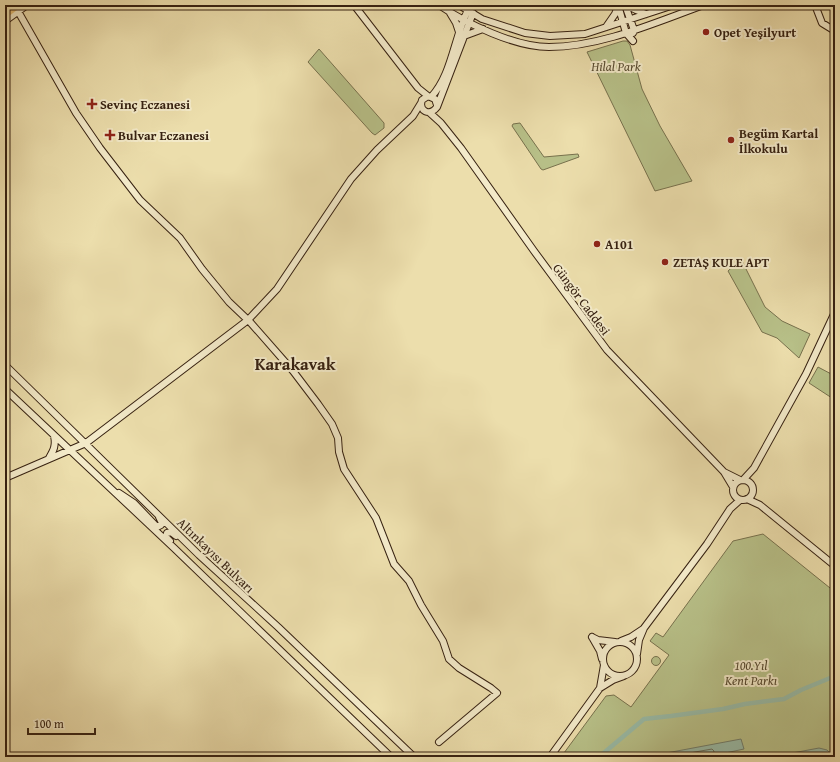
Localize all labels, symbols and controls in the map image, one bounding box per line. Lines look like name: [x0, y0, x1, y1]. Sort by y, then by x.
place label: Opet Yeşilyurt: [714, 23, 796, 42]
marker: Opet Yeşilyurt: [701, 27, 711, 37]
park label: Hilal Park: [590, 57, 641, 76]
place label: Sevinç Eczanesi: [100, 95, 190, 114]
marker: Sevinç Eczanesi: [87, 99, 97, 109]
place label: Begüm Kartal İlkokulu: [739, 124, 818, 158]
place label: Bulvar Eczanesi: [118, 126, 209, 145]
marker: Bulvar Eczanesi: [105, 130, 115, 140]
marker: Begüm Kartal İlkokulu: [726, 135, 736, 145]
place label: A101: [605, 235, 634, 254]
marker: A101: [592, 239, 602, 249]
place label: ZETAŞ KULE APT: [673, 253, 769, 272]
marker: ZETAŞ KULE APT: [660, 257, 670, 267]
street label: Güngör Caddesi: [548, 260, 615, 339]
district label: Karakavak: [255, 351, 336, 376]
street label: Altınkayısı Bulvarı: [173, 513, 259, 598]
park label: 100.Yıl Kent Parkı: [724, 656, 778, 690]
scale bar: [28, 710, 95, 736]
text: 100 m: [34, 715, 64, 732]

